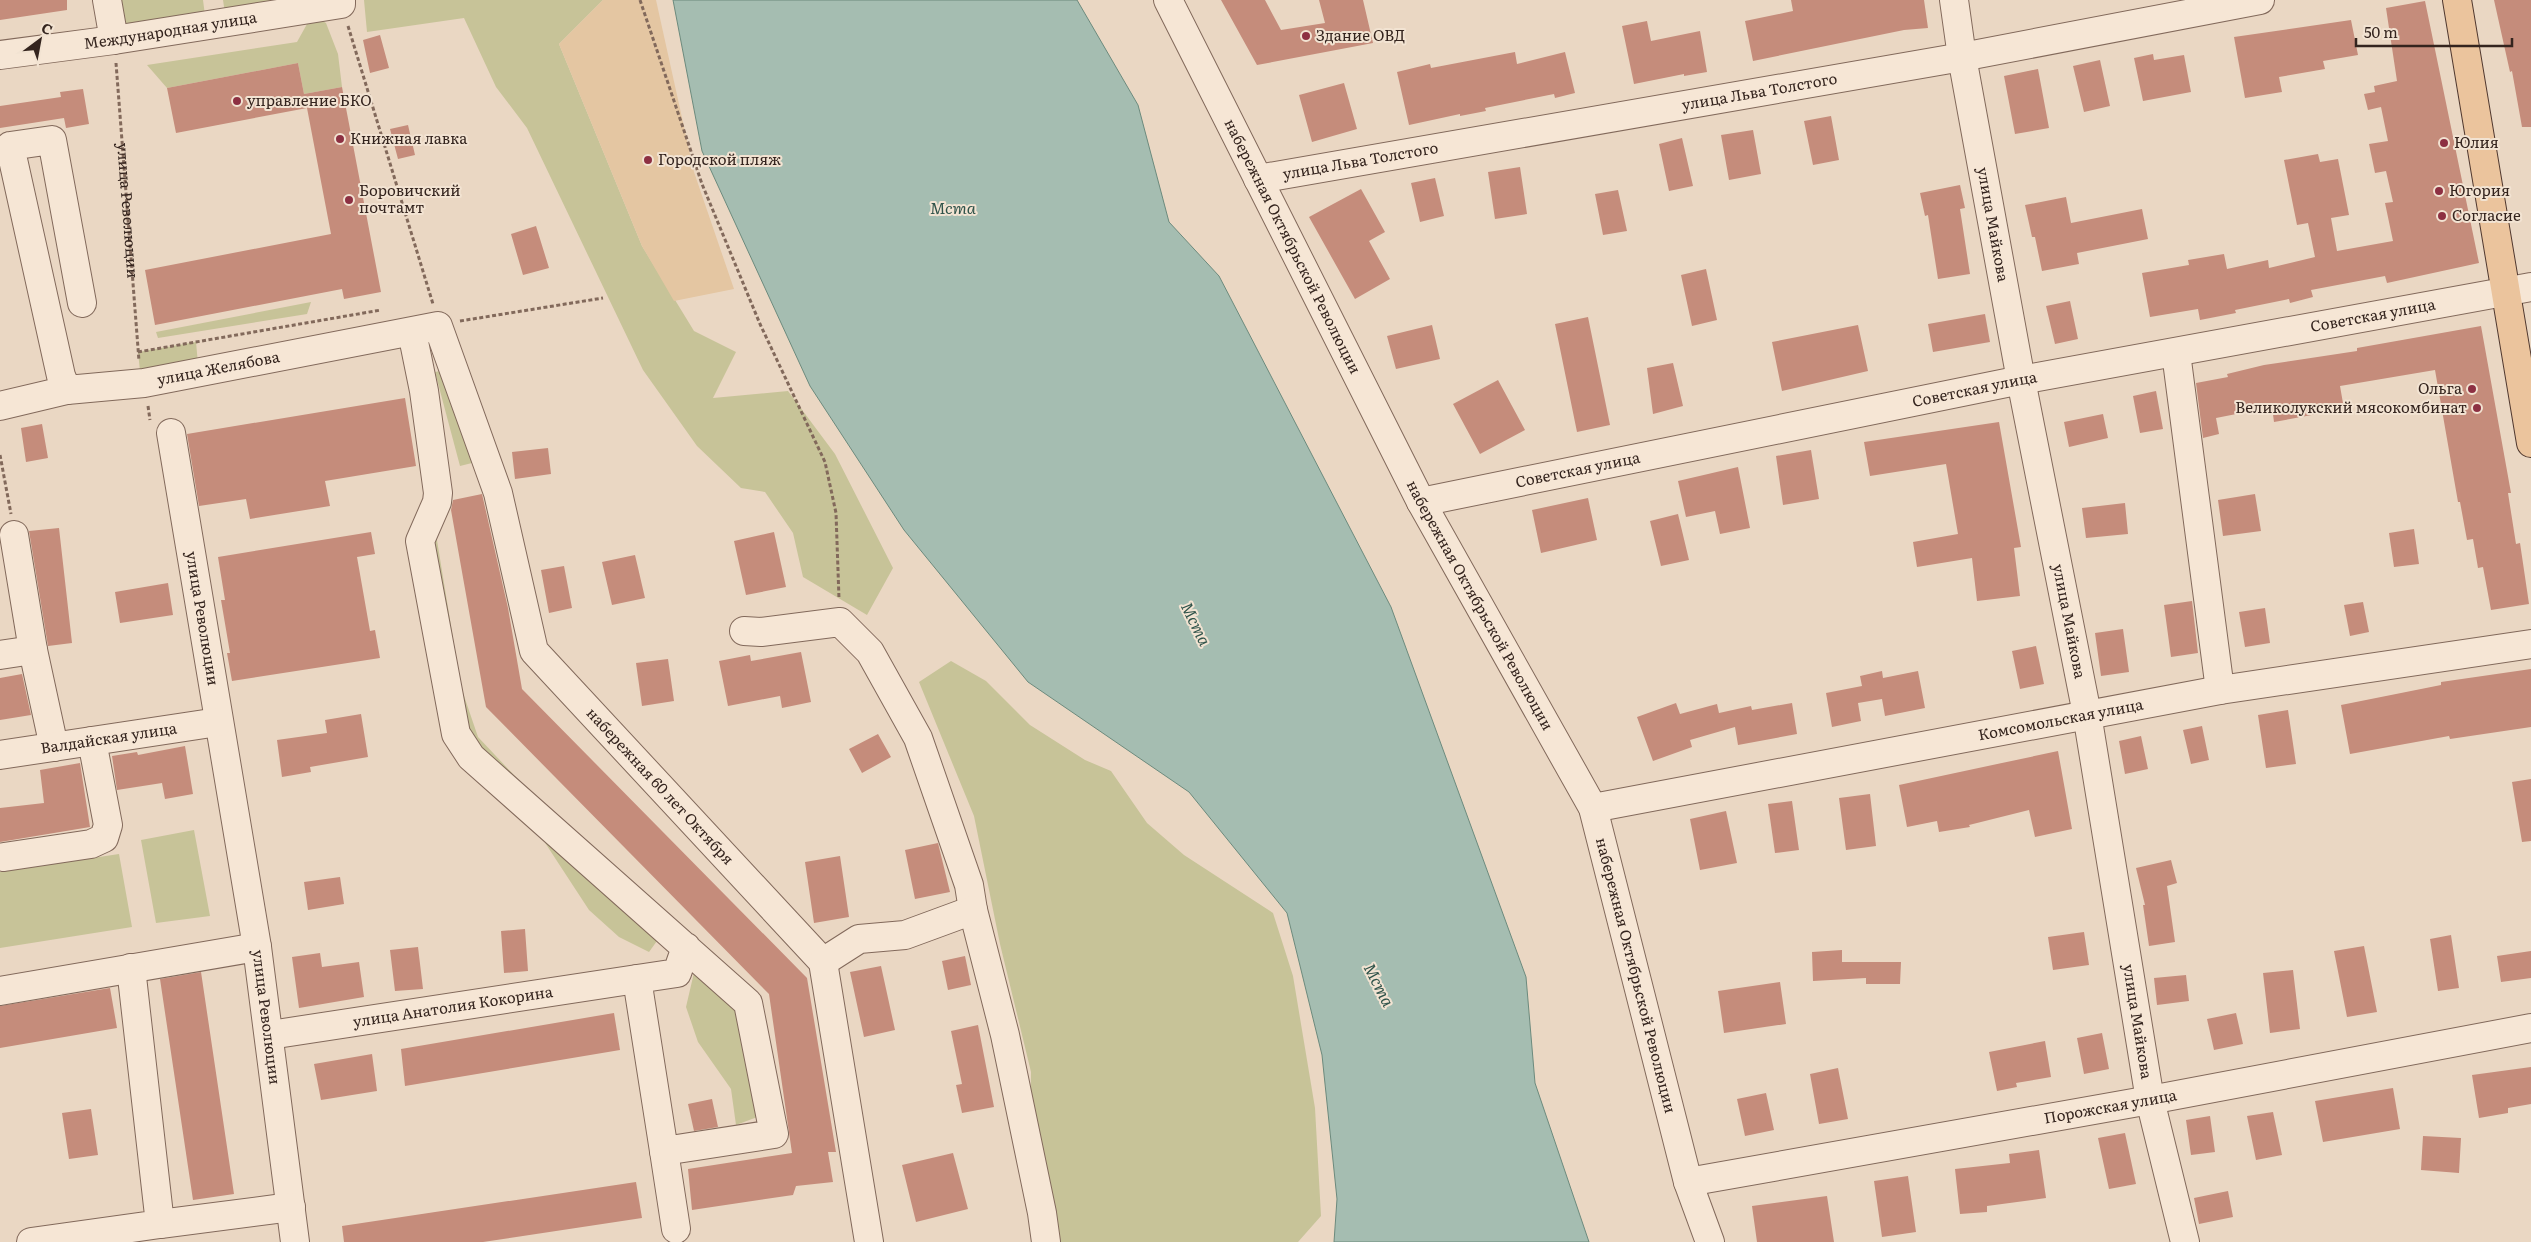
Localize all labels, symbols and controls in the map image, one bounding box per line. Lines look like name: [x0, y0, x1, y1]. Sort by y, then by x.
street label: Международная улица: [82, 4, 259, 54]
north arrow: [15, 15, 65, 65]
scale bar: [2356, 15, 2512, 47]
text: С: [38, 17, 57, 39]
text: 50 m: [2364, 20, 2398, 43]
place label: Здание ОВД: [1316, 23, 1405, 46]
marker: Здание ОВД: [1300, 30, 1312, 42]
street label: улица Льва Толстого: [1680, 66, 1839, 115]
place label: управление БКО: [247, 88, 372, 111]
marker: управление БКО: [231, 95, 243, 107]
street label: набережная Октябрьской Революции: [1220, 114, 1368, 378]
place label: Книжная лавка: [350, 126, 468, 149]
place label: Юлия: [2454, 130, 2499, 153]
marker: Книжная лавка: [334, 133, 346, 145]
street label: улица Льва Толстого: [1281, 135, 1440, 185]
marker: Юлия: [2438, 137, 2450, 149]
street label: улица Революции: [112, 142, 146, 279]
place label: Городской пляж: [658, 147, 781, 170]
marker: Городской пляж: [642, 154, 654, 166]
street label: улица Майкова: [1972, 165, 2016, 285]
place label: Боровичский почтамт: [359, 178, 461, 218]
place label: Югория: [2449, 178, 2510, 201]
marker: Югория: [2433, 185, 2445, 197]
marker: Боровичский почтамт: [343, 194, 355, 206]
water label: Мста: [930, 195, 977, 219]
place label: Согласие: [2452, 203, 2521, 226]
marker: Согласие: [2436, 210, 2448, 222]
street label: Советская улица: [2308, 292, 2438, 337]
street label: улица Желябова: [155, 344, 282, 390]
street label: Советская улица: [1910, 364, 2039, 412]
place label: Ольга: [2418, 376, 2463, 399]
marker: Ольга: [2466, 383, 2478, 395]
place label: Великолукский мясокомбинат: [2235, 395, 2467, 418]
marker: Великолукский мясокомбинат: [2471, 402, 2483, 414]
street label: Советская улица: [1513, 445, 1643, 493]
street label: набережная Октябрьской Революции: [1402, 476, 1560, 734]
street label: улица Революции: [181, 549, 226, 687]
street label: улица Майкова: [2048, 562, 2093, 681]
water label: Мста: [1176, 598, 1218, 650]
street label: Комсомольская улица: [1976, 692, 2146, 745]
street label: набережная 60 лет Октября: [582, 701, 740, 869]
street label: Валдайская улица: [39, 715, 179, 759]
street label: набережная Октябрьской Революции: [1591, 835, 1683, 1115]
street label: улица Революции: [247, 948, 288, 1086]
water label: Мста: [1359, 959, 1401, 1011]
street label: улица Майкова: [2118, 962, 2160, 1082]
street label: улица Анатолия Кокорина: [351, 979, 555, 1032]
street label: Порожская улица: [2042, 1082, 2179, 1129]

